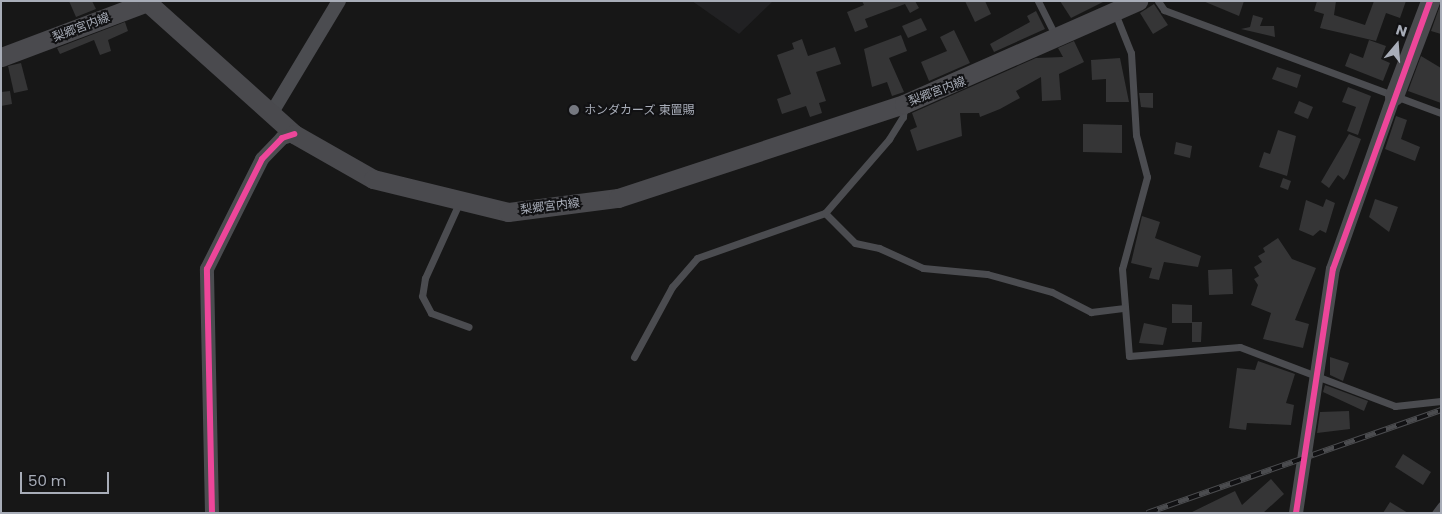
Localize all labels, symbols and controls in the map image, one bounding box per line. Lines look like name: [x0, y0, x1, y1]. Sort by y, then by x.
street label: 梨郷宮内線: [50, 10, 112, 44]
north arrow: [1372, 20, 1422, 70]
text: N: [1394, 20, 1410, 42]
street label: 梨郷宮内線: [906, 74, 968, 108]
place label: ホンダカーズ 東置賜: [584, 103, 695, 117]
marker: ホンダカーズ 東置賜: [568, 104, 580, 116]
street label: 梨郷宮内線: [519, 195, 581, 217]
scale bar: [22, 462, 111, 494]
text: 50 m: [28, 470, 66, 491]

